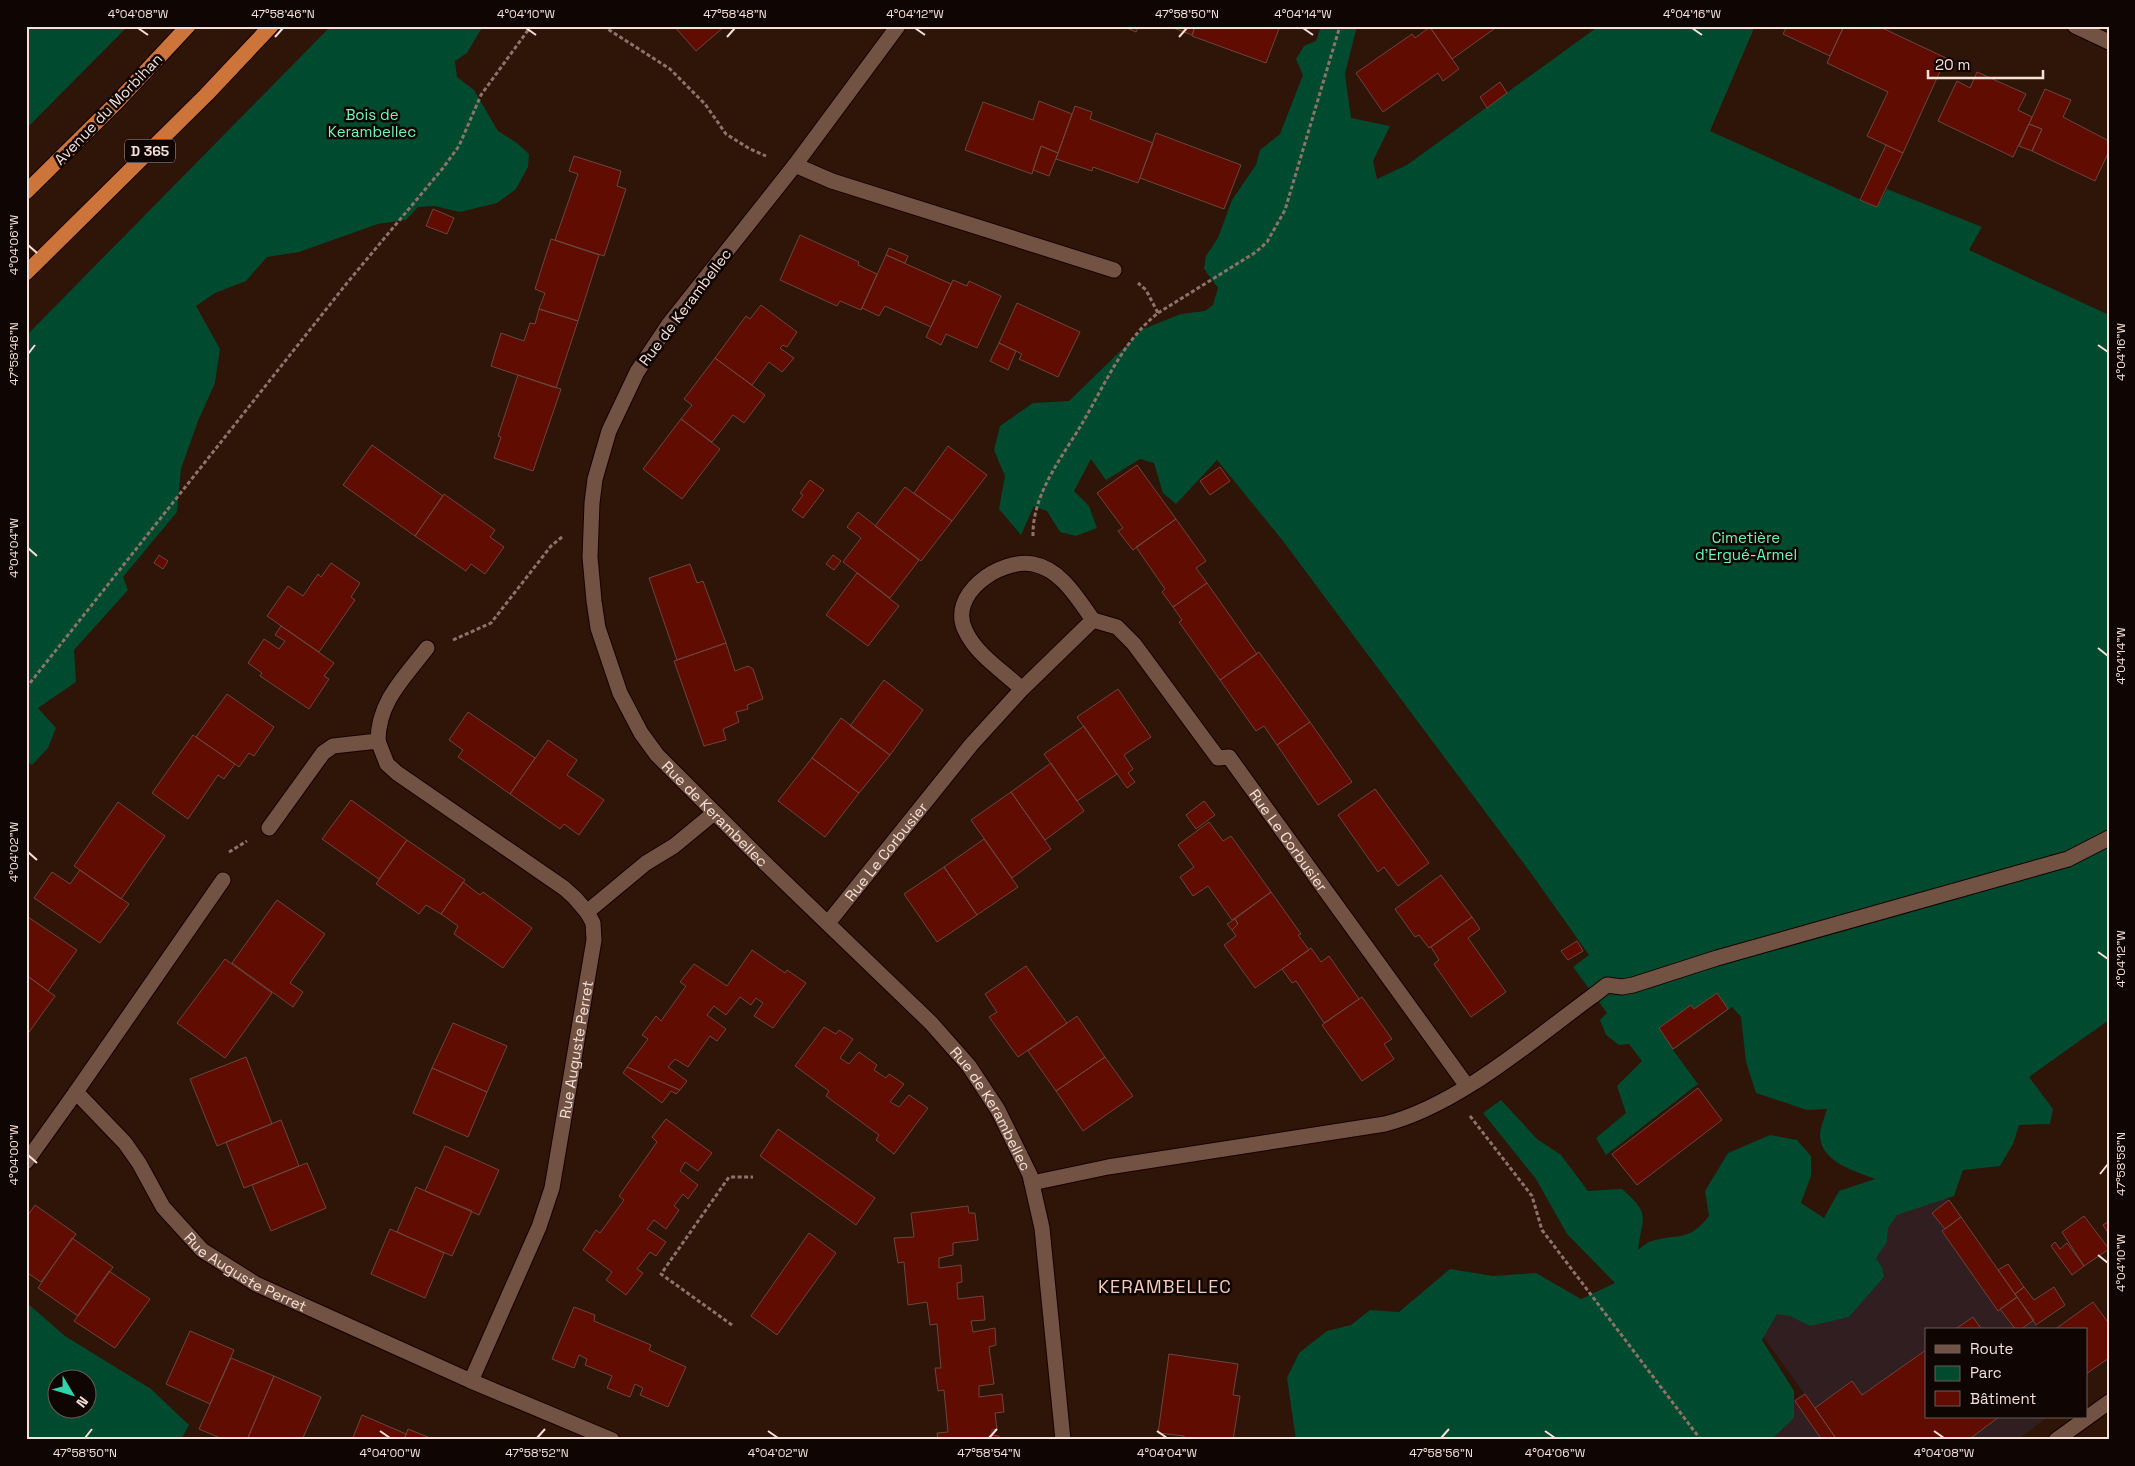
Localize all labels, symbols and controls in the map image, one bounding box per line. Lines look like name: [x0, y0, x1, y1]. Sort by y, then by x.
text: 4°04'08"W: [108, 6, 169, 22]
text: 47°58'46"N: [251, 6, 315, 22]
text: 4°04'10"W: [497, 6, 556, 22]
text: 47°58'48"N: [703, 6, 767, 22]
text: 4°04'12"W: [886, 6, 944, 22]
text: 47°58'50"N: [1155, 6, 1219, 22]
text: 4°04'14"W: [1274, 6, 1332, 22]
text: 4°04'16"W: [1663, 6, 1721, 22]
scale bar: [1928, 48, 2042, 80]
street label: Avenue du Morbihan: [50, 49, 166, 169]
text: 20 m: [1935, 55, 1970, 74]
park label: Bois de Kerambellec: [328, 105, 416, 141]
road number: D 365: [125, 140, 175, 162]
text: 4°04'06"W: [6, 214, 22, 275]
street label: Rue de Kerambellec: [635, 244, 735, 369]
text: 47°58'46"N: [6, 322, 22, 386]
text: 4°04'16"W: [2113, 323, 2129, 381]
text: 4°04'04"W: [6, 517, 22, 578]
park label: Cimetière d'Ergué-Armel: [1695, 528, 1797, 564]
text: 4°04'14"W: [2113, 627, 2129, 685]
street label: Rue de Kerambellec: [658, 756, 772, 870]
street label: Rue Le Corbusier: [1246, 785, 1333, 895]
street label: Rue Le Corbusier: [840, 798, 931, 905]
text: 4°04'02"W: [6, 821, 22, 882]
text: 4°04'12"W: [2113, 930, 2129, 988]
street label: Rue Auguste Perret: [554, 979, 597, 1120]
street label: Rue de Kerambellec: [946, 1042, 1036, 1174]
text: 4°04'00"W: [6, 1124, 22, 1185]
text: 47°58'58"N: [2113, 1132, 2129, 1196]
street label: Rue Auguste Perret: [181, 1228, 310, 1315]
text: 4°04'10"W: [2113, 1233, 2129, 1292]
district label: KERAMBELLEC: [1098, 1275, 1232, 1298]
legend: [1925, 1328, 2088, 1418]
text: Route: [1970, 1339, 2014, 1358]
text: Parc: [1970, 1363, 2002, 1382]
north arrow: [48, 1368, 98, 1418]
text: Bâtiment: [1970, 1389, 2036, 1408]
text: N: [72, 1393, 92, 1411]
text: 47°58'50"N: [53, 1445, 117, 1461]
text: 4°04'00"W: [360, 1445, 421, 1461]
text: 47°58'52"N: [505, 1445, 569, 1461]
text: 4°04'02"W: [748, 1445, 809, 1461]
text: 47°58'54"N: [957, 1445, 1021, 1461]
text: 4°04'04"W: [1137, 1445, 1198, 1461]
text: 47°58'56"N: [1409, 1445, 1473, 1461]
text: 4°04'06"W: [1525, 1445, 1586, 1461]
text: 4°04'08"W: [1914, 1445, 1975, 1461]

